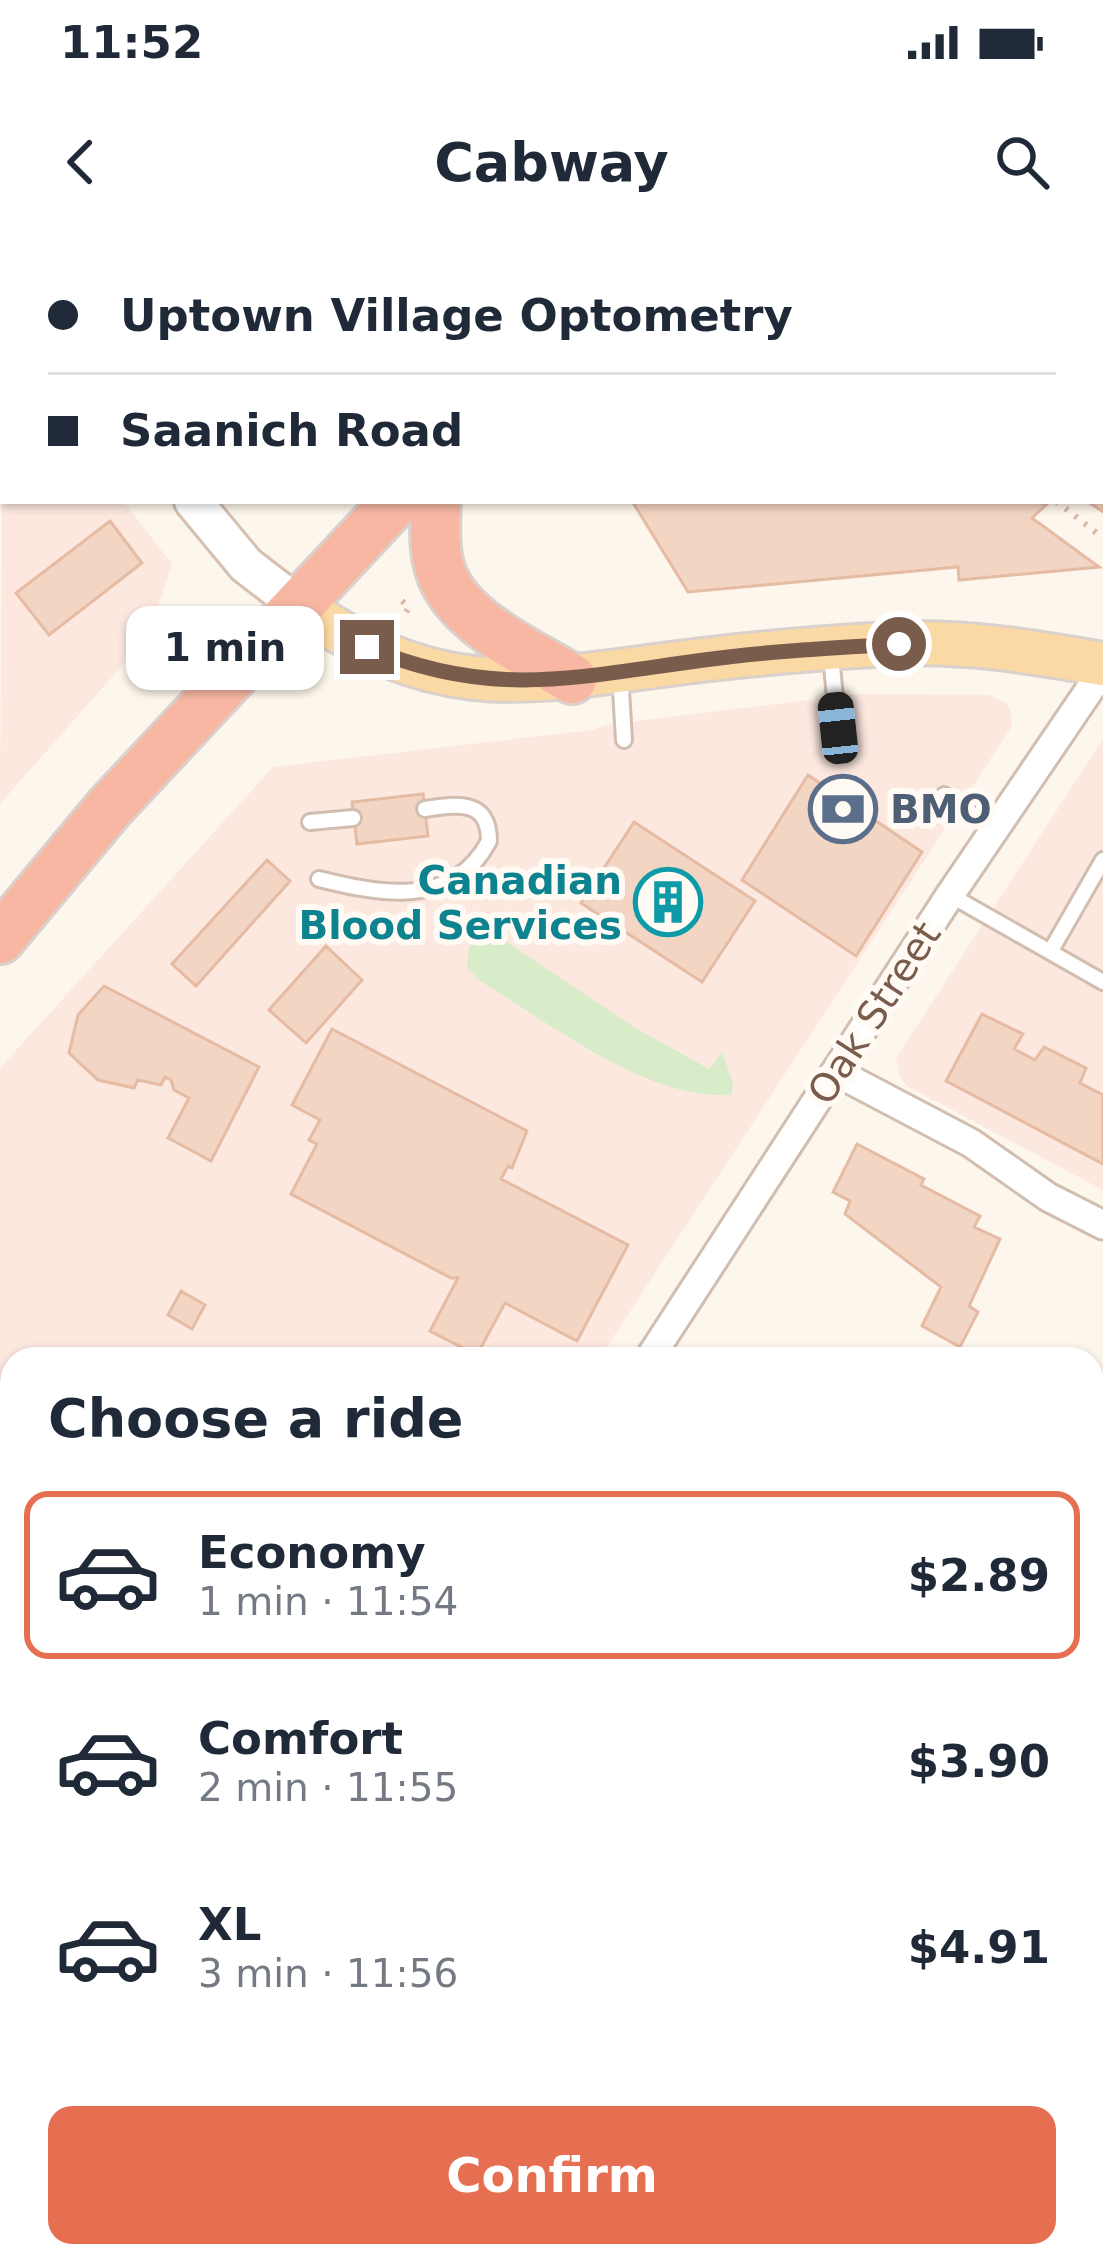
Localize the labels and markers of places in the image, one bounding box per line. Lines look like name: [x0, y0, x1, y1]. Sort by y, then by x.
bank icon: BMO: [808, 774, 878, 844]
place label: BMO: [890, 787, 992, 832]
place label: Canadian Blood Services: [298, 858, 622, 948]
building icon: Canadian Blood Services: [633, 867, 703, 937]

